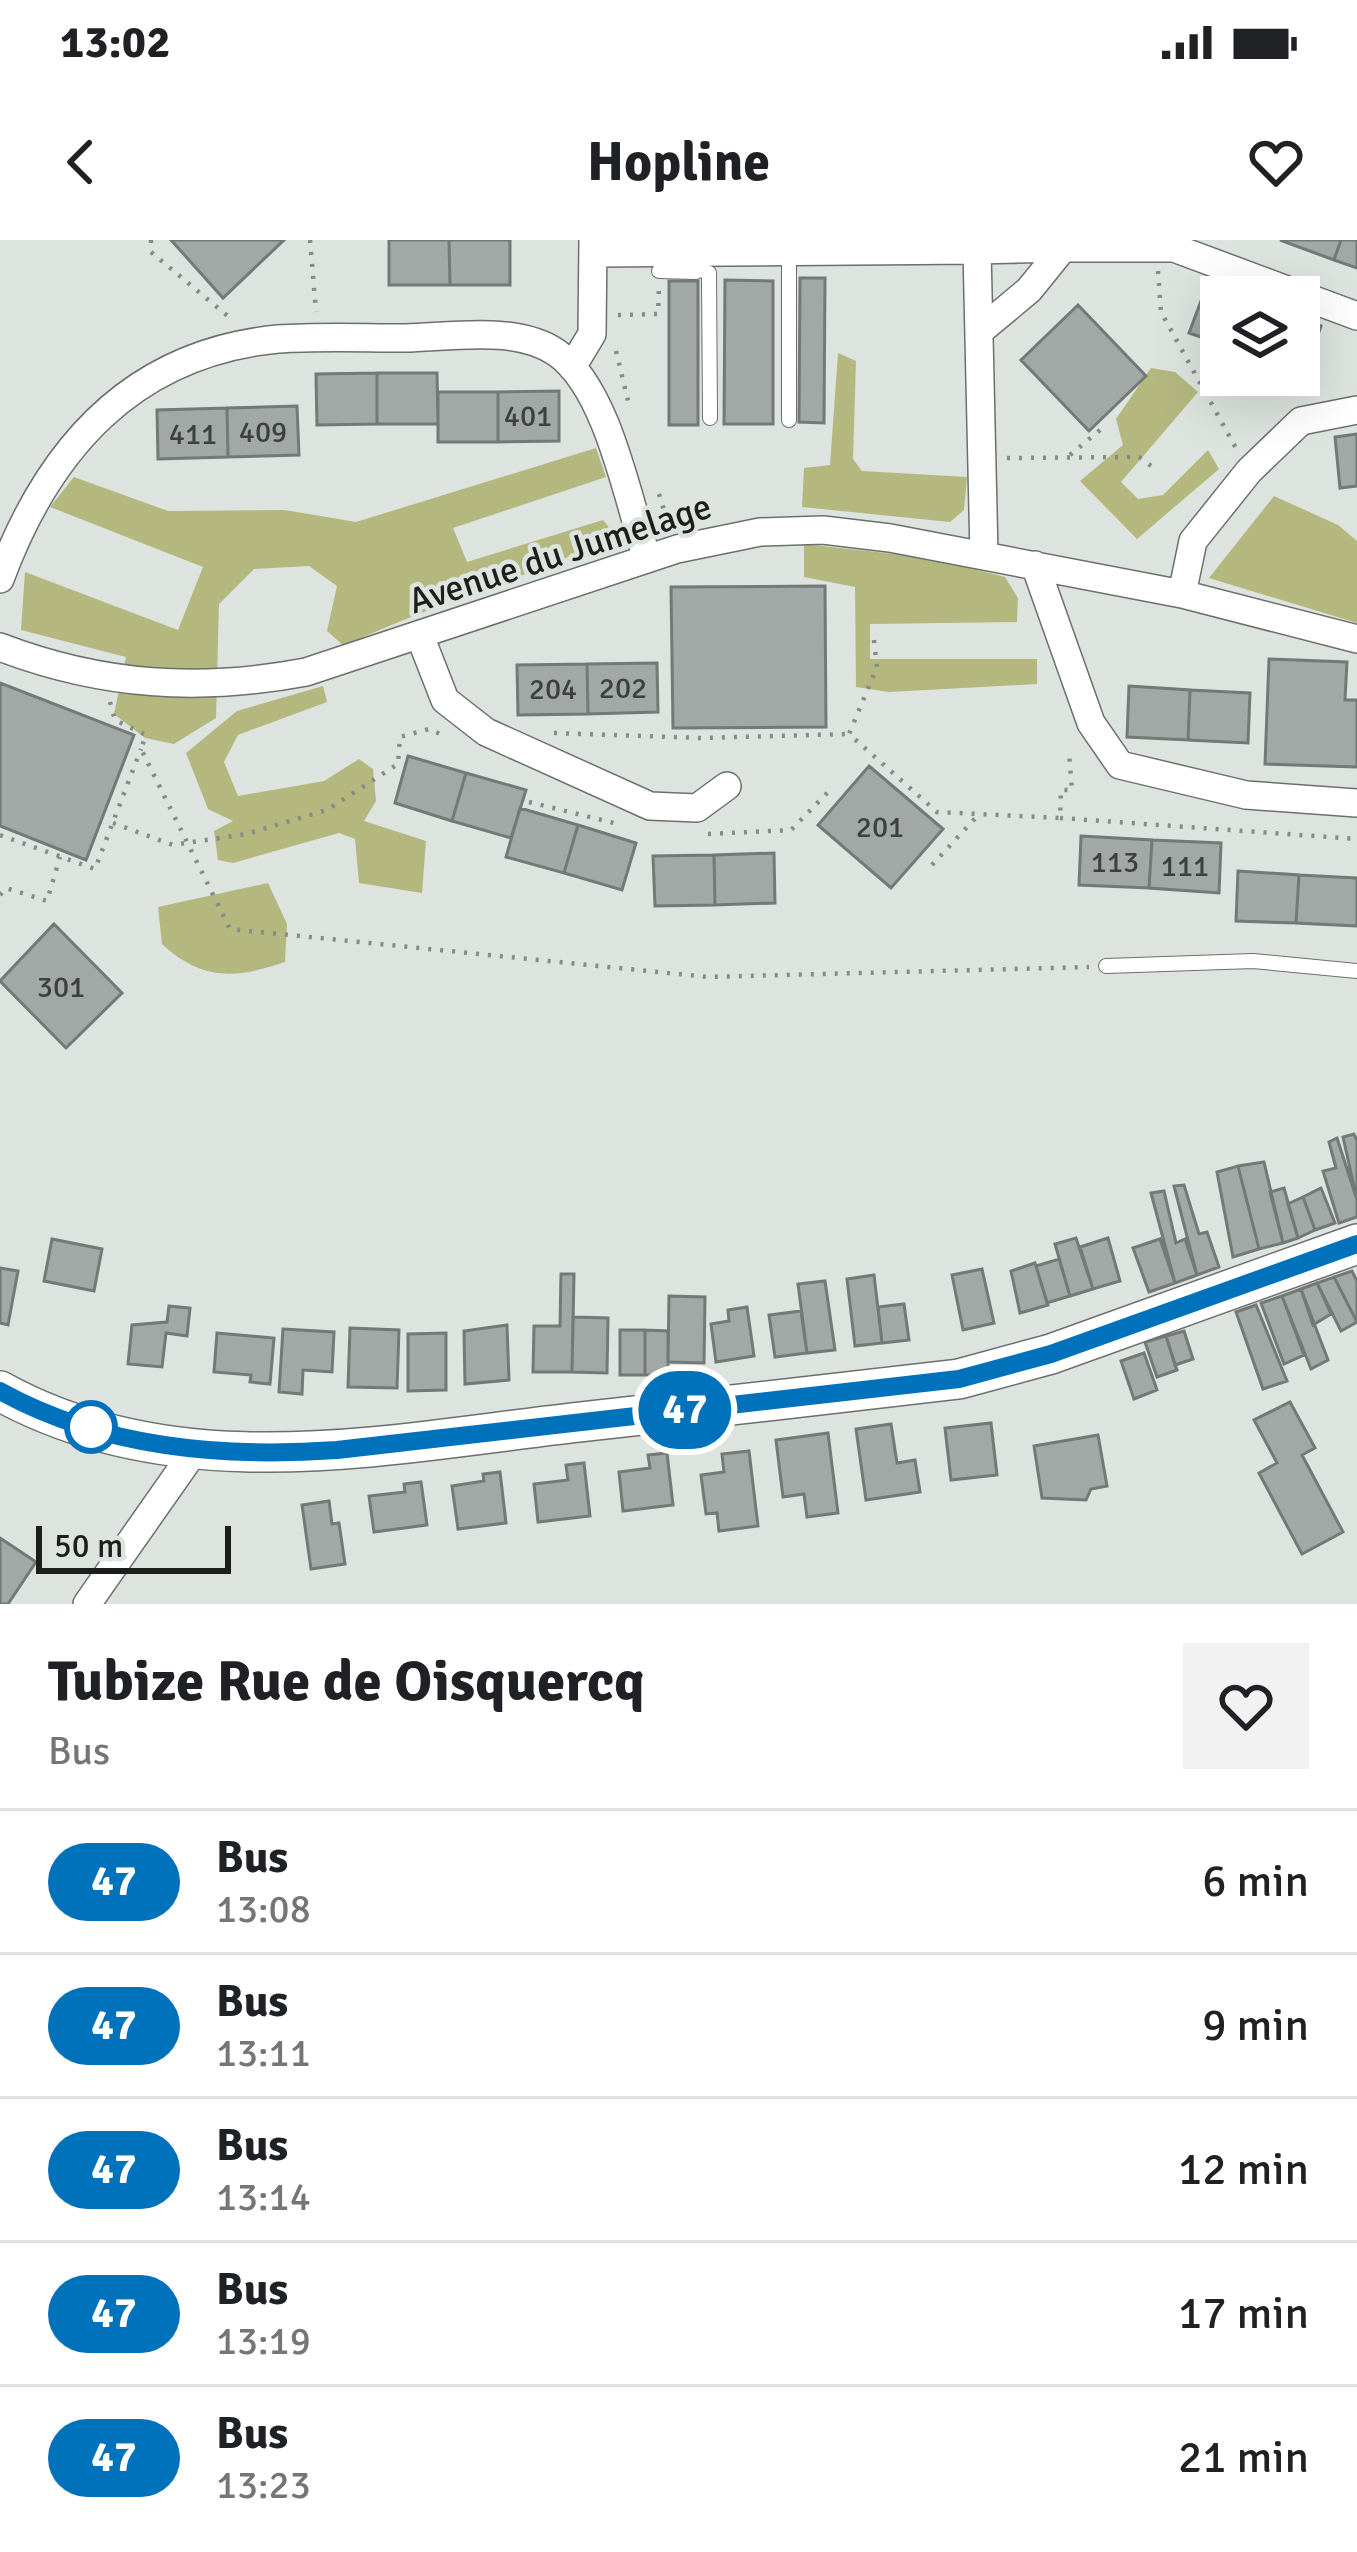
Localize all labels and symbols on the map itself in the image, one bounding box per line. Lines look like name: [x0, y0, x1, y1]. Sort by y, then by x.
house number: 401: [504, 398, 552, 435]
house number: 409: [239, 414, 287, 451]
house number: 411: [169, 416, 217, 453]
street label: Avenue du Jumelage: [403, 484, 717, 624]
house number: 202: [599, 670, 647, 707]
house number: 204: [529, 671, 577, 708]
house number: 201: [856, 809, 904, 846]
house number: 113: [1091, 844, 1139, 881]
house number: 111: [1161, 848, 1209, 885]
house number: 301: [37, 969, 85, 1006]
line badge: 47: [631, 1371, 739, 1449]
unlabelled marker: [66, 1402, 116, 1452]
scale bar: [36, 1520, 231, 1573]

